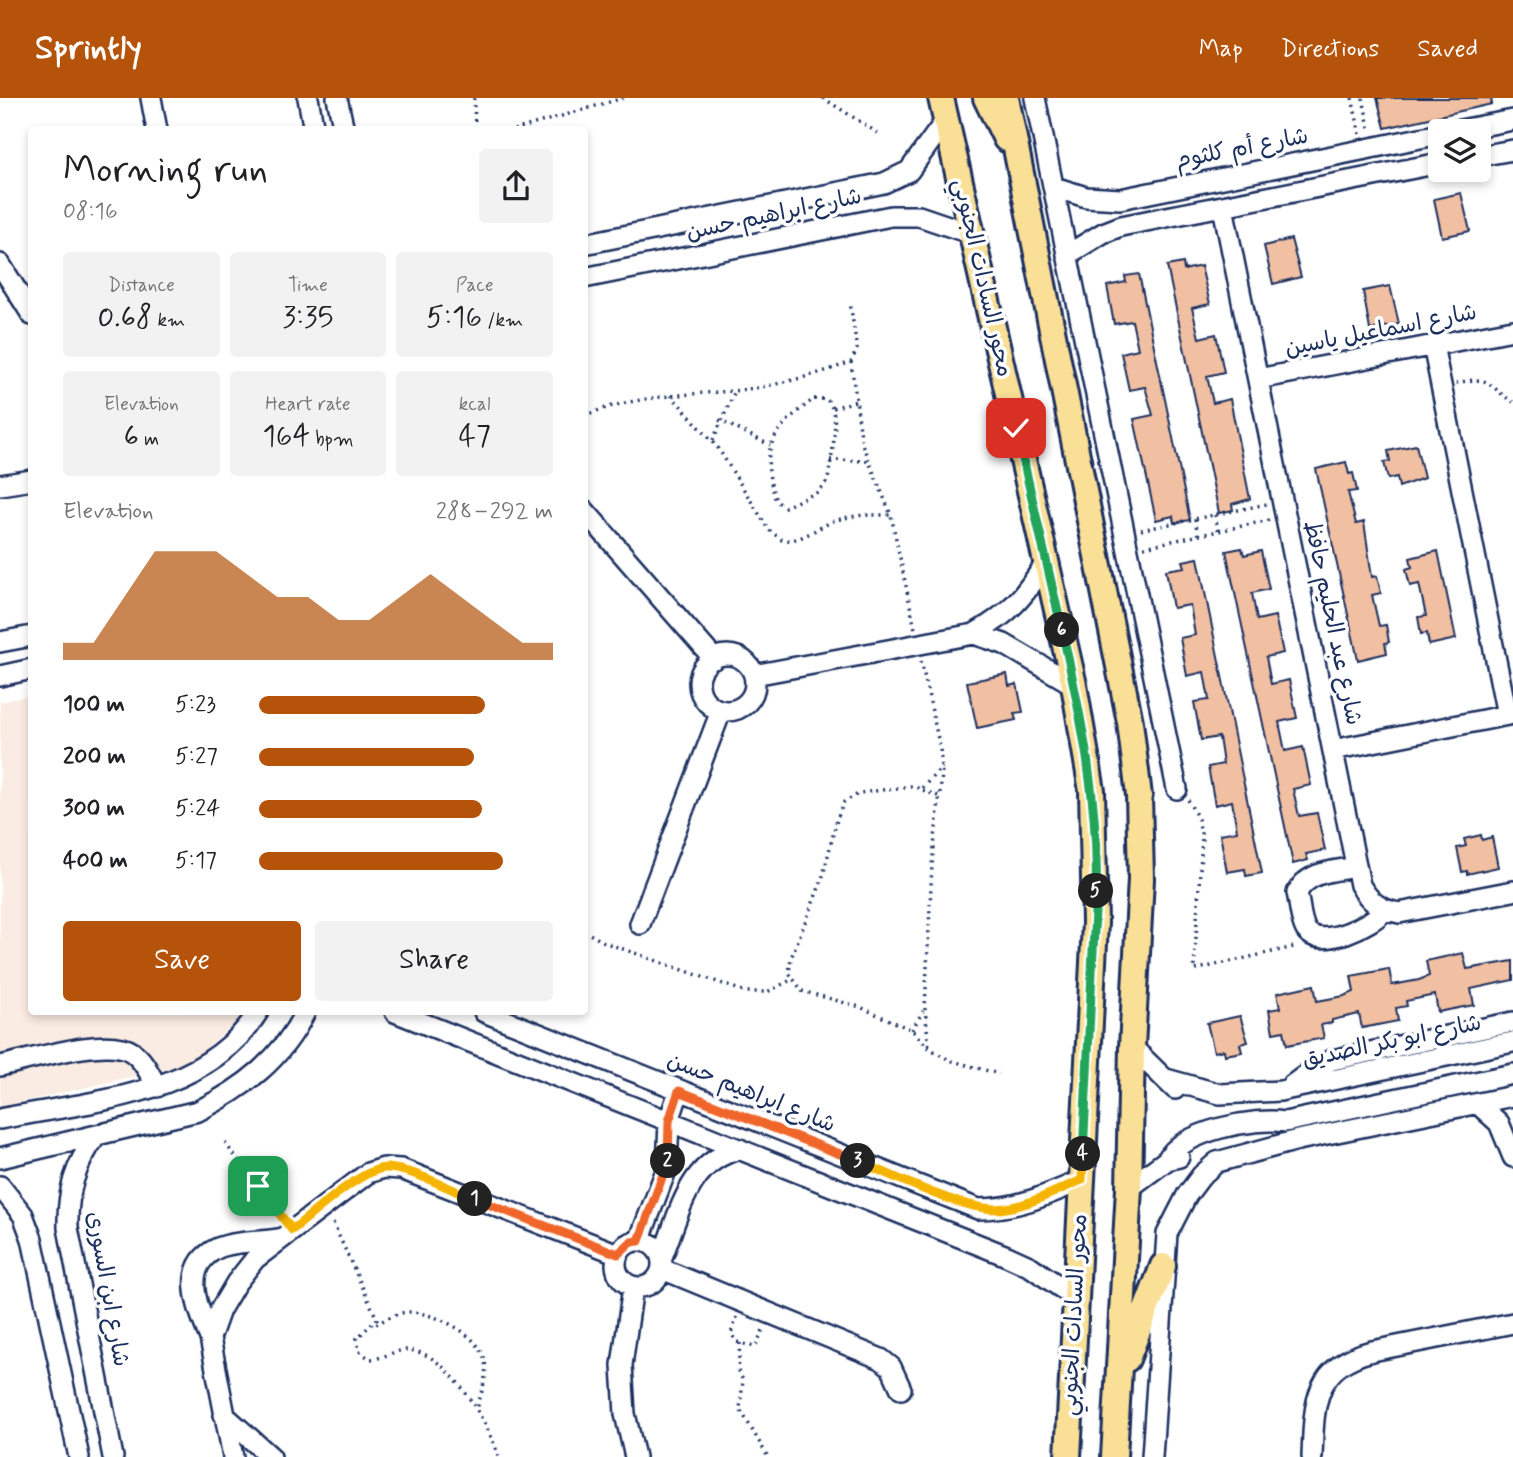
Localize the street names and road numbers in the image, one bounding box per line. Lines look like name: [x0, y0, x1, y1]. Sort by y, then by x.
street label: شارع أم كلثوم: [1173, 120, 1311, 178]
street label: محور السادات الجنوبي: [941, 176, 1019, 381]
street label: شارع ابراهيم حسن: [683, 182, 865, 249]
street label: شارع اسماعيل ياسين: [1282, 298, 1480, 364]
street label: شارع عبد الحليم حافظ: [1295, 518, 1368, 728]
street label: شارع ابو بكر الصديق: [1300, 1008, 1484, 1076]
street label: شارع ابراهيم حسن: [662, 1046, 840, 1141]
street label: شارع ابن السورى: [79, 1209, 135, 1369]
street label: محور السادات الجنوبي: [1055, 1213, 1099, 1417]

